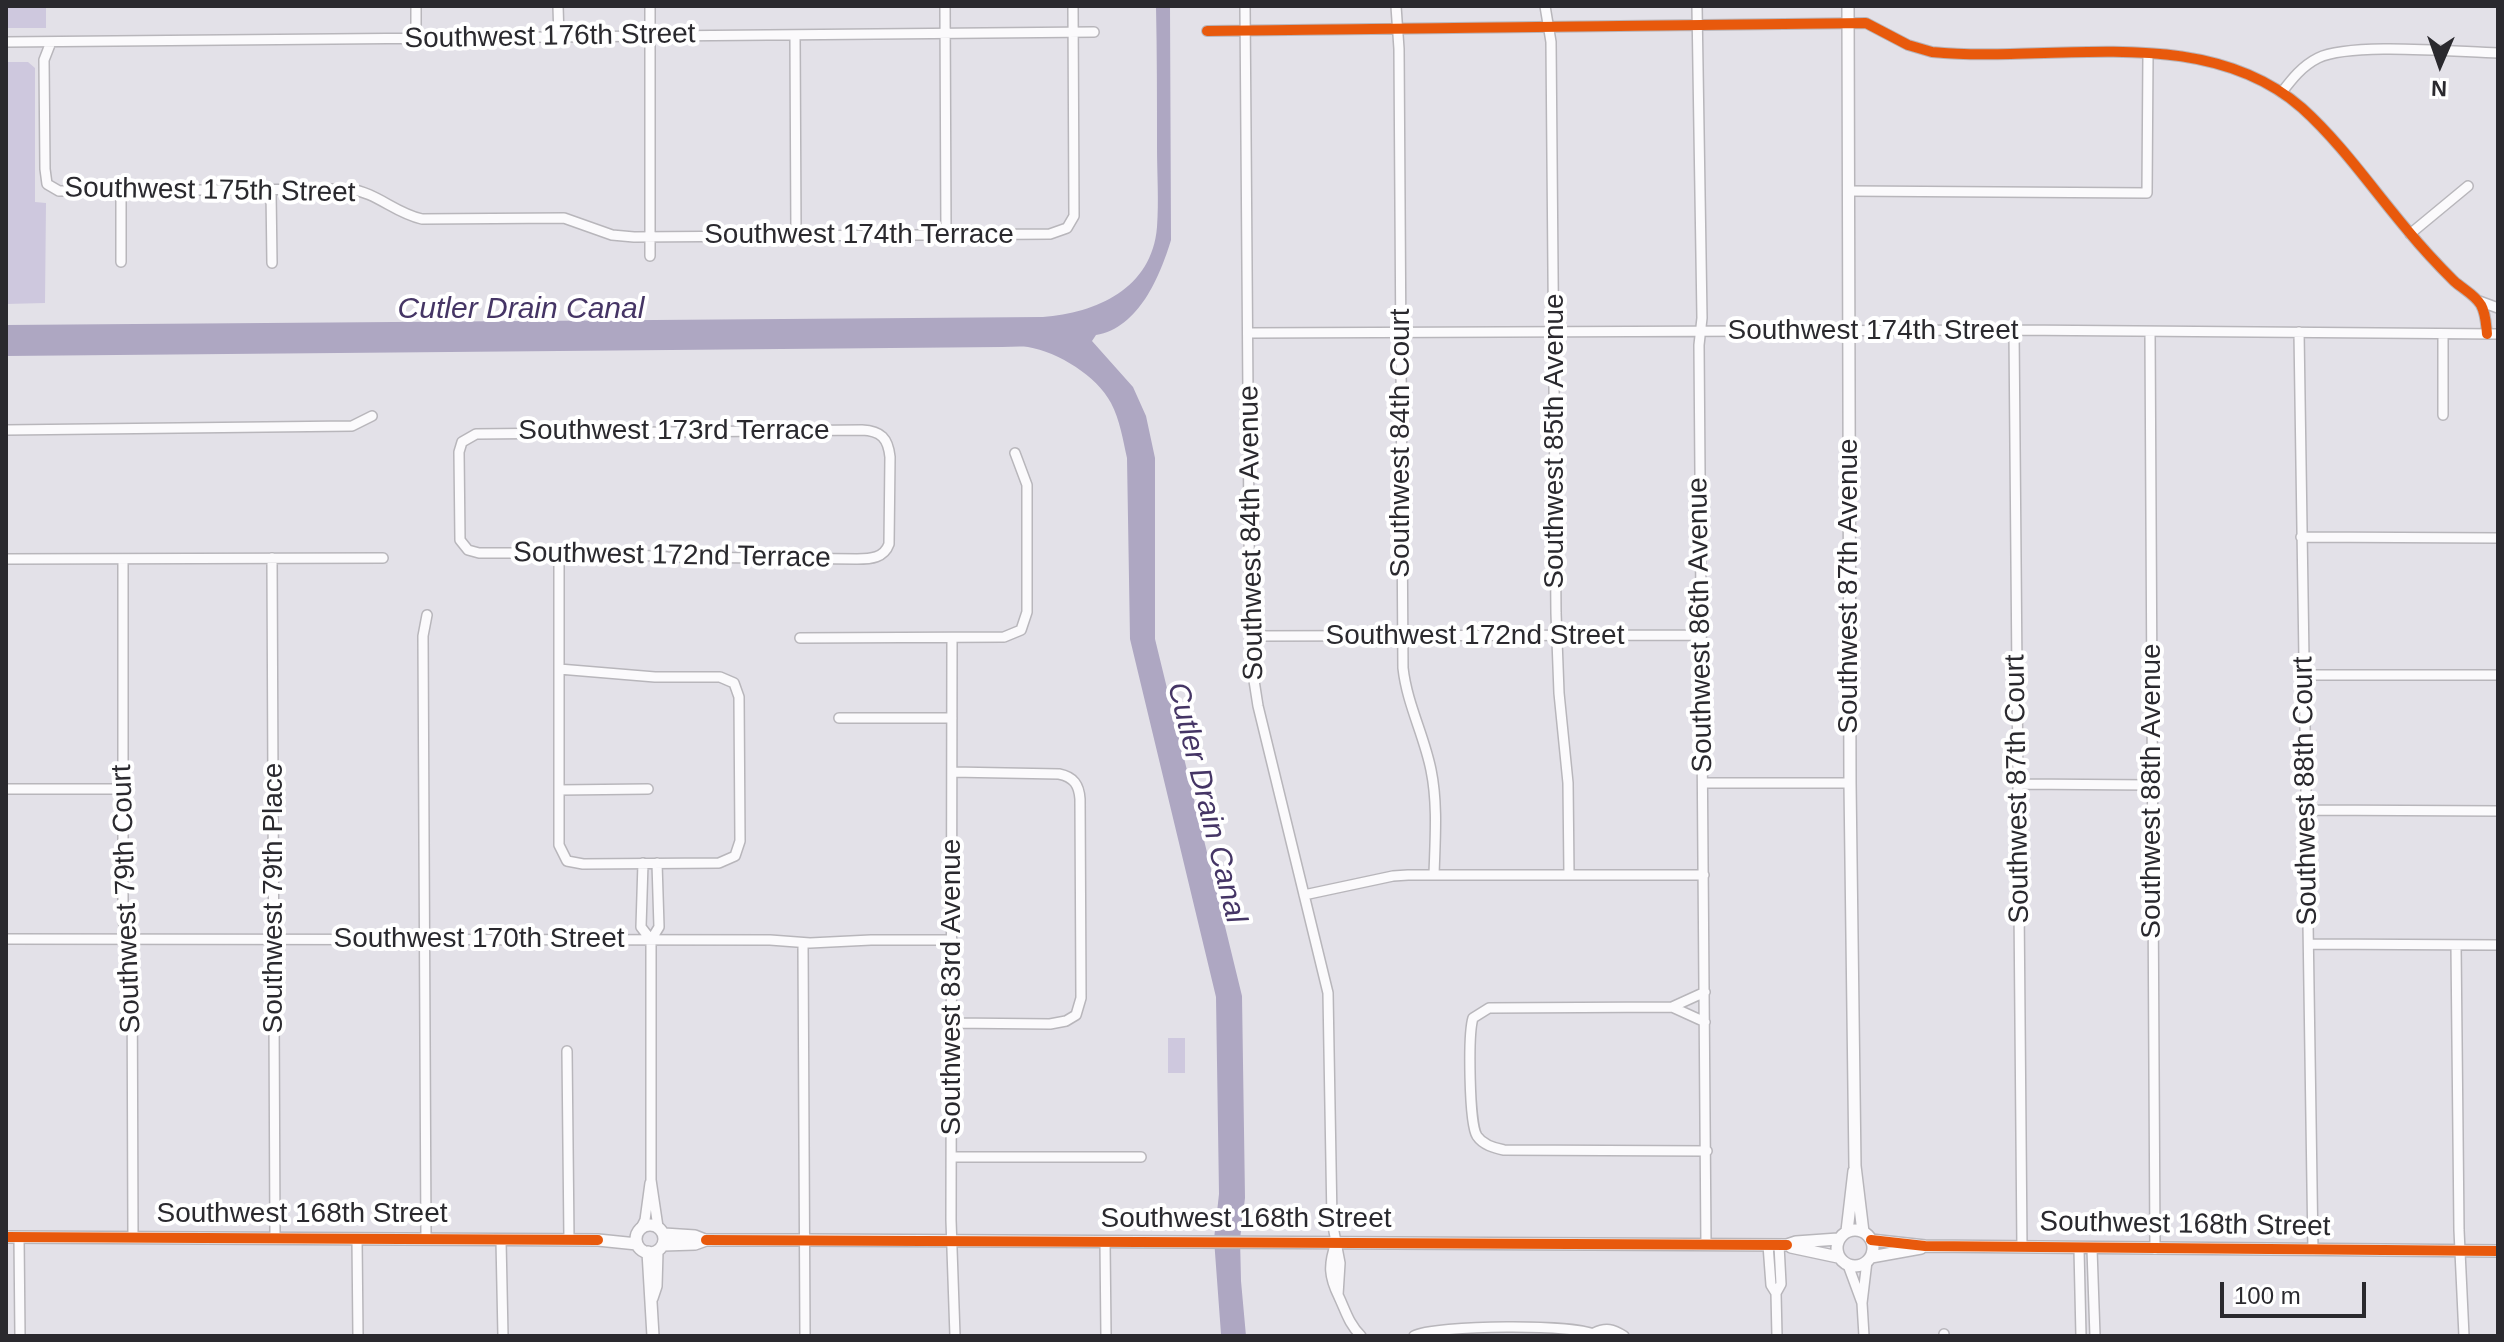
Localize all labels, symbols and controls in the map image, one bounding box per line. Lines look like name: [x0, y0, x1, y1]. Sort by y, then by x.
street label: Southwest 176th Street: [404, 18, 696, 56]
north arrow: [2400, 24, 2480, 104]
text: N: [2431, 76, 2448, 101]
street label: Southwest 175th Street: [64, 172, 356, 210]
street label: Southwest 174th Terrace: [704, 218, 1014, 252]
water label: Cutler Drain Canal: [398, 292, 644, 328]
street label: Southwest 85th Avenue: [1538, 293, 1572, 589]
street label: Southwest 84th Court: [1384, 308, 1418, 578]
street label: Southwest 174th Street: [1727, 314, 2019, 348]
street label: Southwest 84th Avenue: [1233, 385, 1271, 681]
street label: Southwest 173rd Terrace: [518, 414, 830, 448]
street label: Southwest 87th Avenue: [1832, 438, 1866, 734]
street label: Southwest 86th Avenue: [1682, 477, 1720, 773]
street label: Southwest 172nd Terrace: [513, 536, 831, 576]
street label: Southwest 172nd Street: [1326, 619, 1624, 653]
street label: Southwest 88th Avenue: [2135, 643, 2169, 939]
street label: Southwest 87th Court: [1999, 654, 2037, 924]
street label: Southwest 88th Court: [2287, 656, 2325, 926]
water label: Cutler Drain Canal: [1159, 679, 1253, 927]
street label: Southwest 79th Place: [257, 763, 291, 1033]
street label: Southwest 79th Court: [106, 764, 148, 1034]
street label: Southwest 83rd Avenue: [935, 839, 969, 1135]
street label: Southwest 170th Street: [333, 922, 625, 956]
street label: Southwest 168th Street: [156, 1197, 448, 1231]
street label: Southwest 168th Street: [1100, 1202, 1392, 1236]
street label: Southwest 168th Street: [2039, 1206, 2331, 1244]
scale bar: [2224, 1266, 2370, 1316]
text: 100 m: [2234, 1282, 2301, 1309]

